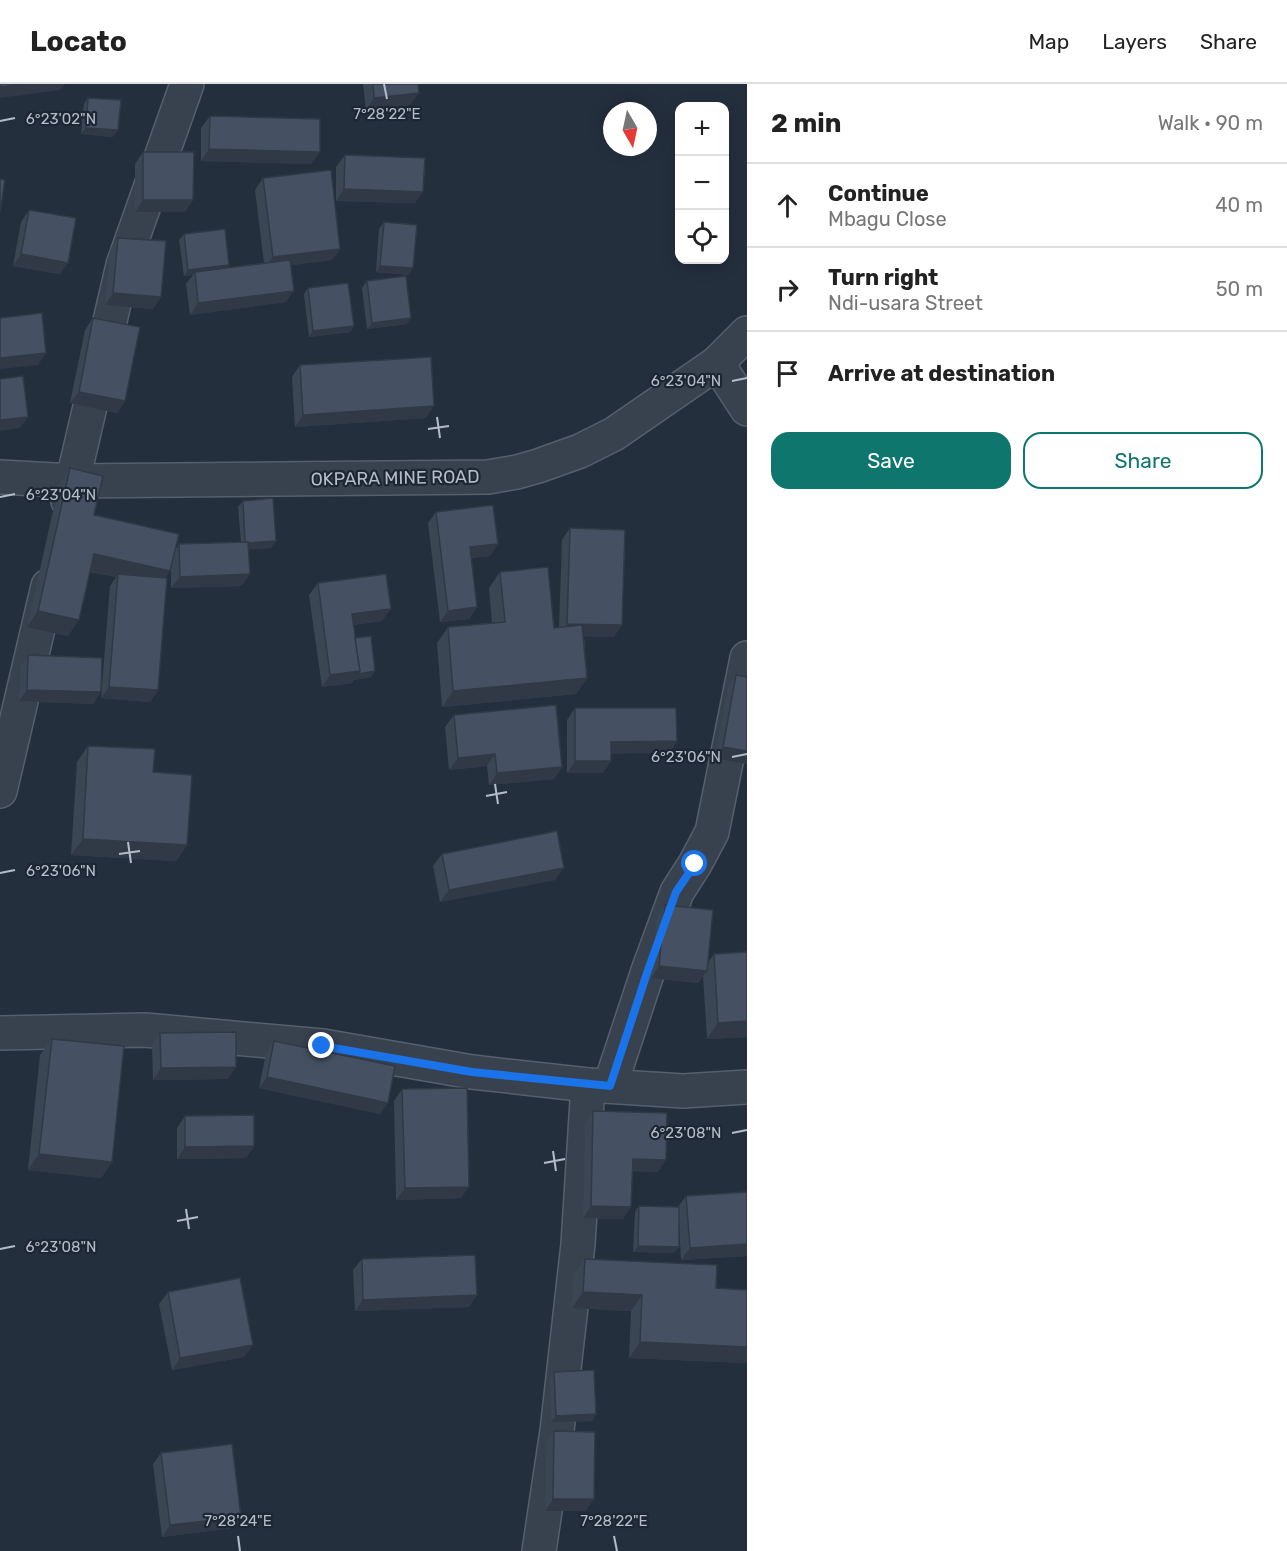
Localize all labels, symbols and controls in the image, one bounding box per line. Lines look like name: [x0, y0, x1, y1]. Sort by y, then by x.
text: Locato: [30, 25, 127, 58]
text: Map: [1028, 29, 1069, 54]
text: Layers: [1102, 29, 1167, 54]
text: Share: [1200, 29, 1257, 54]
north arrow: [603, 102, 657, 156]
map controls: [675, 102, 729, 264]
button: +: [675, 102, 729, 156]
text: 7°28'22"E: [353, 105, 421, 123]
text: 2 min: [771, 108, 841, 139]
text: 6°23'02"N: [26, 110, 96, 128]
text: Walk · 90 m: [1158, 111, 1263, 135]
button: −: [675, 156, 729, 210]
text: Continue: [828, 180, 929, 207]
icon: ahead: [771, 189, 804, 222]
text: 40 m: [1215, 193, 1263, 217]
text: Mbagu Close: [828, 207, 947, 231]
button: locate: [675, 210, 729, 264]
text: Turn right: [828, 264, 938, 291]
icon: right: [771, 273, 804, 306]
text: 50 m: [1216, 277, 1263, 301]
text: Ndi-usara Street: [828, 291, 983, 315]
icon: arrive: [771, 357, 804, 390]
text: Arrive at destination: [828, 360, 1055, 387]
text: 6°23'04"N: [651, 372, 721, 390]
button: Save: [771, 432, 1011, 489]
button: Share: [1023, 432, 1263, 489]
street label: OKPARA MINE ROAD: [310, 466, 480, 490]
text: 6°23'04"N: [26, 486, 96, 504]
text: 6°23'06"N: [651, 748, 721, 766]
route start: [681, 850, 707, 876]
text: 6°23'06"N: [26, 862, 96, 880]
route end: [308, 1032, 334, 1058]
text: 6°23'08"N: [650, 1124, 722, 1142]
text: 6°23'08"N: [25, 1238, 97, 1256]
text: 7°28'24"E: [204, 1512, 272, 1530]
text: 7°28'22"E: [580, 1512, 648, 1530]

